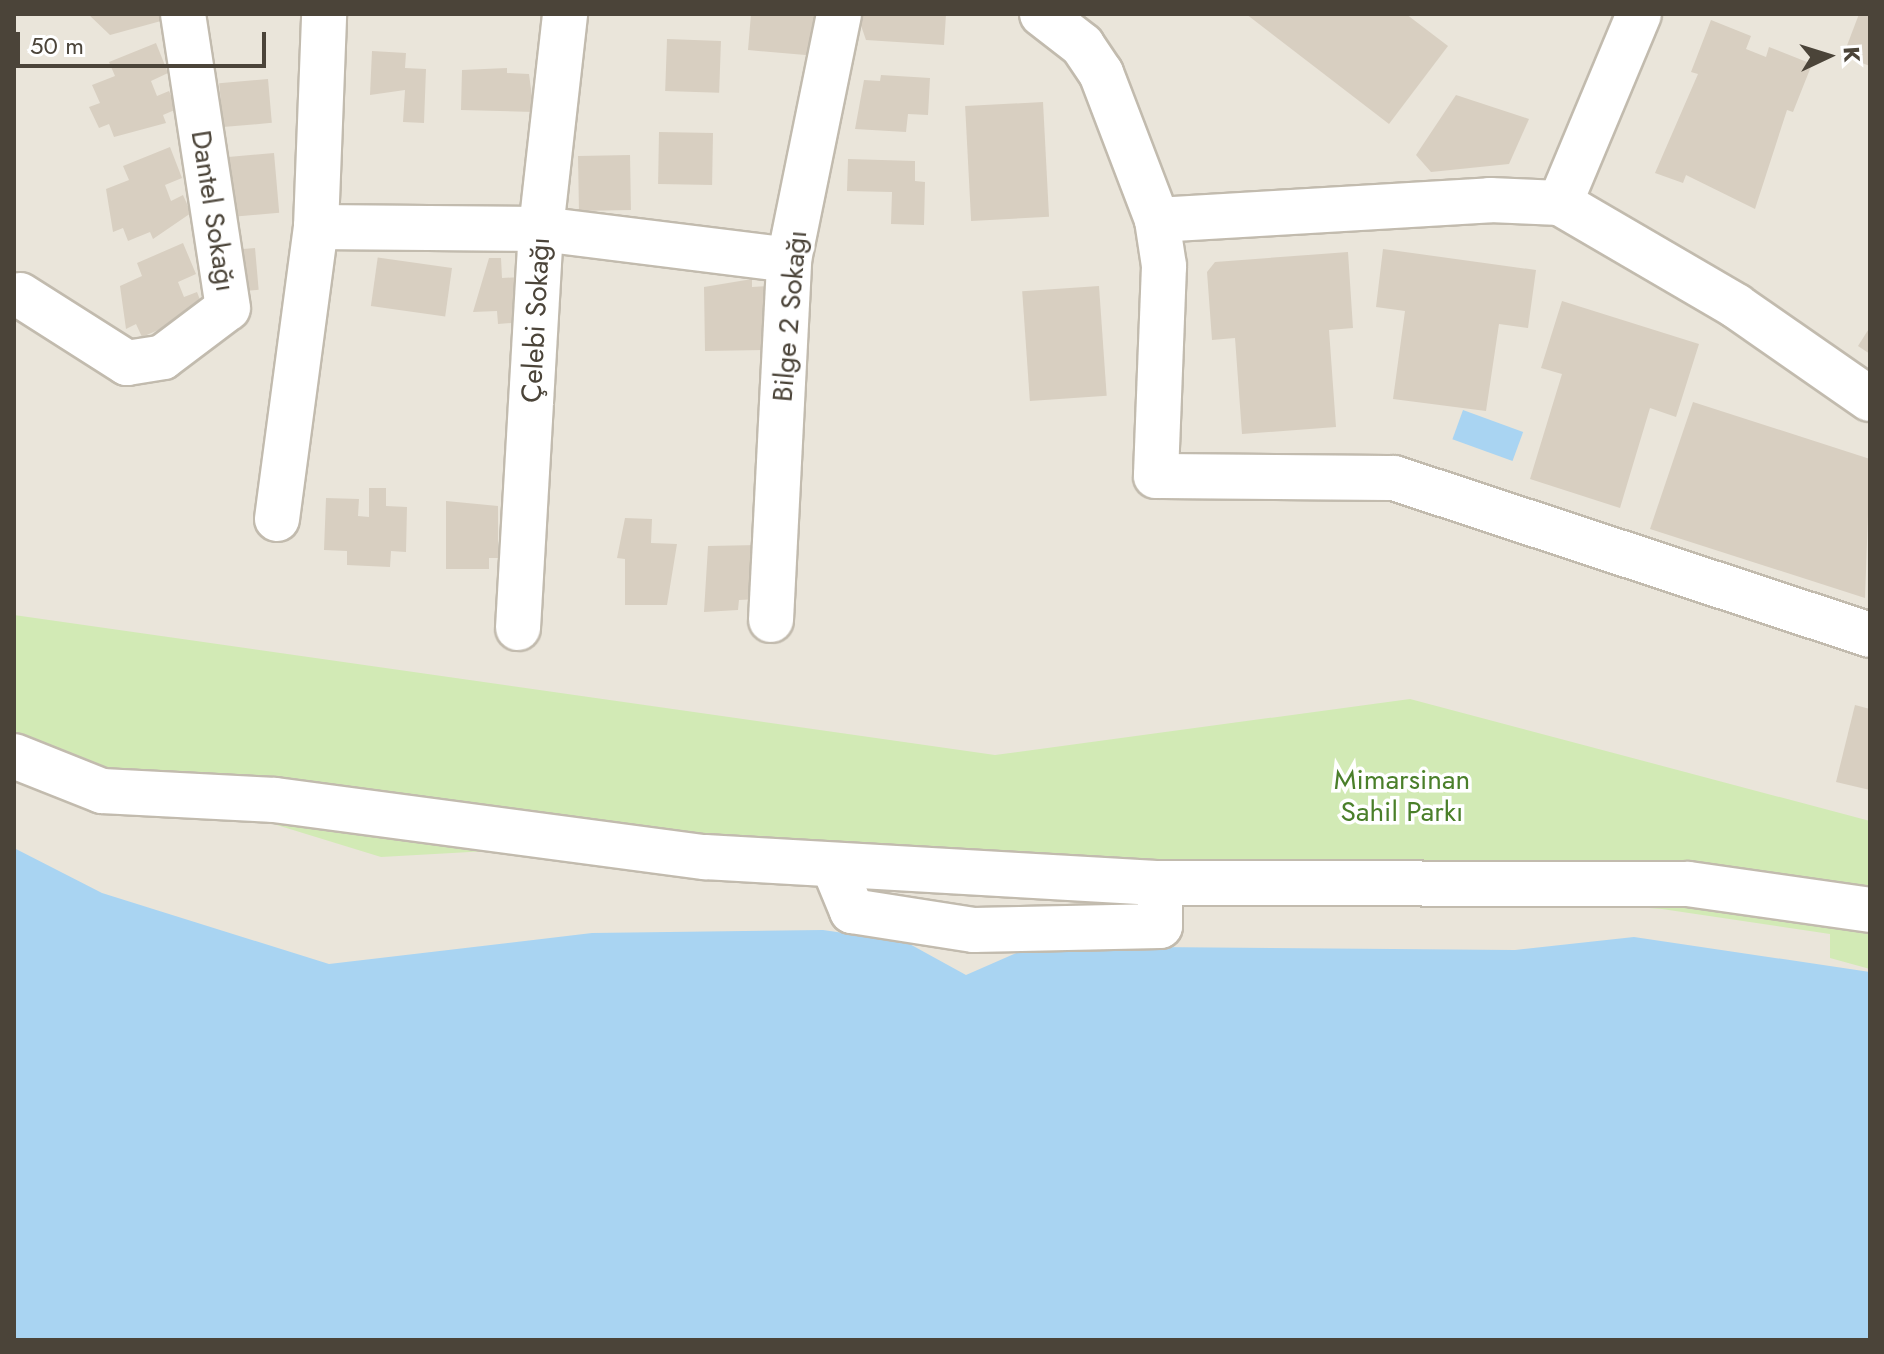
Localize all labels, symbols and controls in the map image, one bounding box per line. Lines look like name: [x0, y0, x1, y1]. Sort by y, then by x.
scale bar: [20, 16, 270, 66]
north arrow: [1788, 16, 1868, 96]
text: 50 m: [30, 28, 84, 63]
text: K: [1835, 46, 1868, 63]
street label: Dantel Sokağı: [184, 128, 242, 294]
street label: Bilge 2 Sokağı: [766, 229, 814, 403]
street label: Çelebi Sokağı: [515, 236, 557, 404]
park label: Mimarsinan Sahil Parkı: [1334, 763, 1470, 829]

